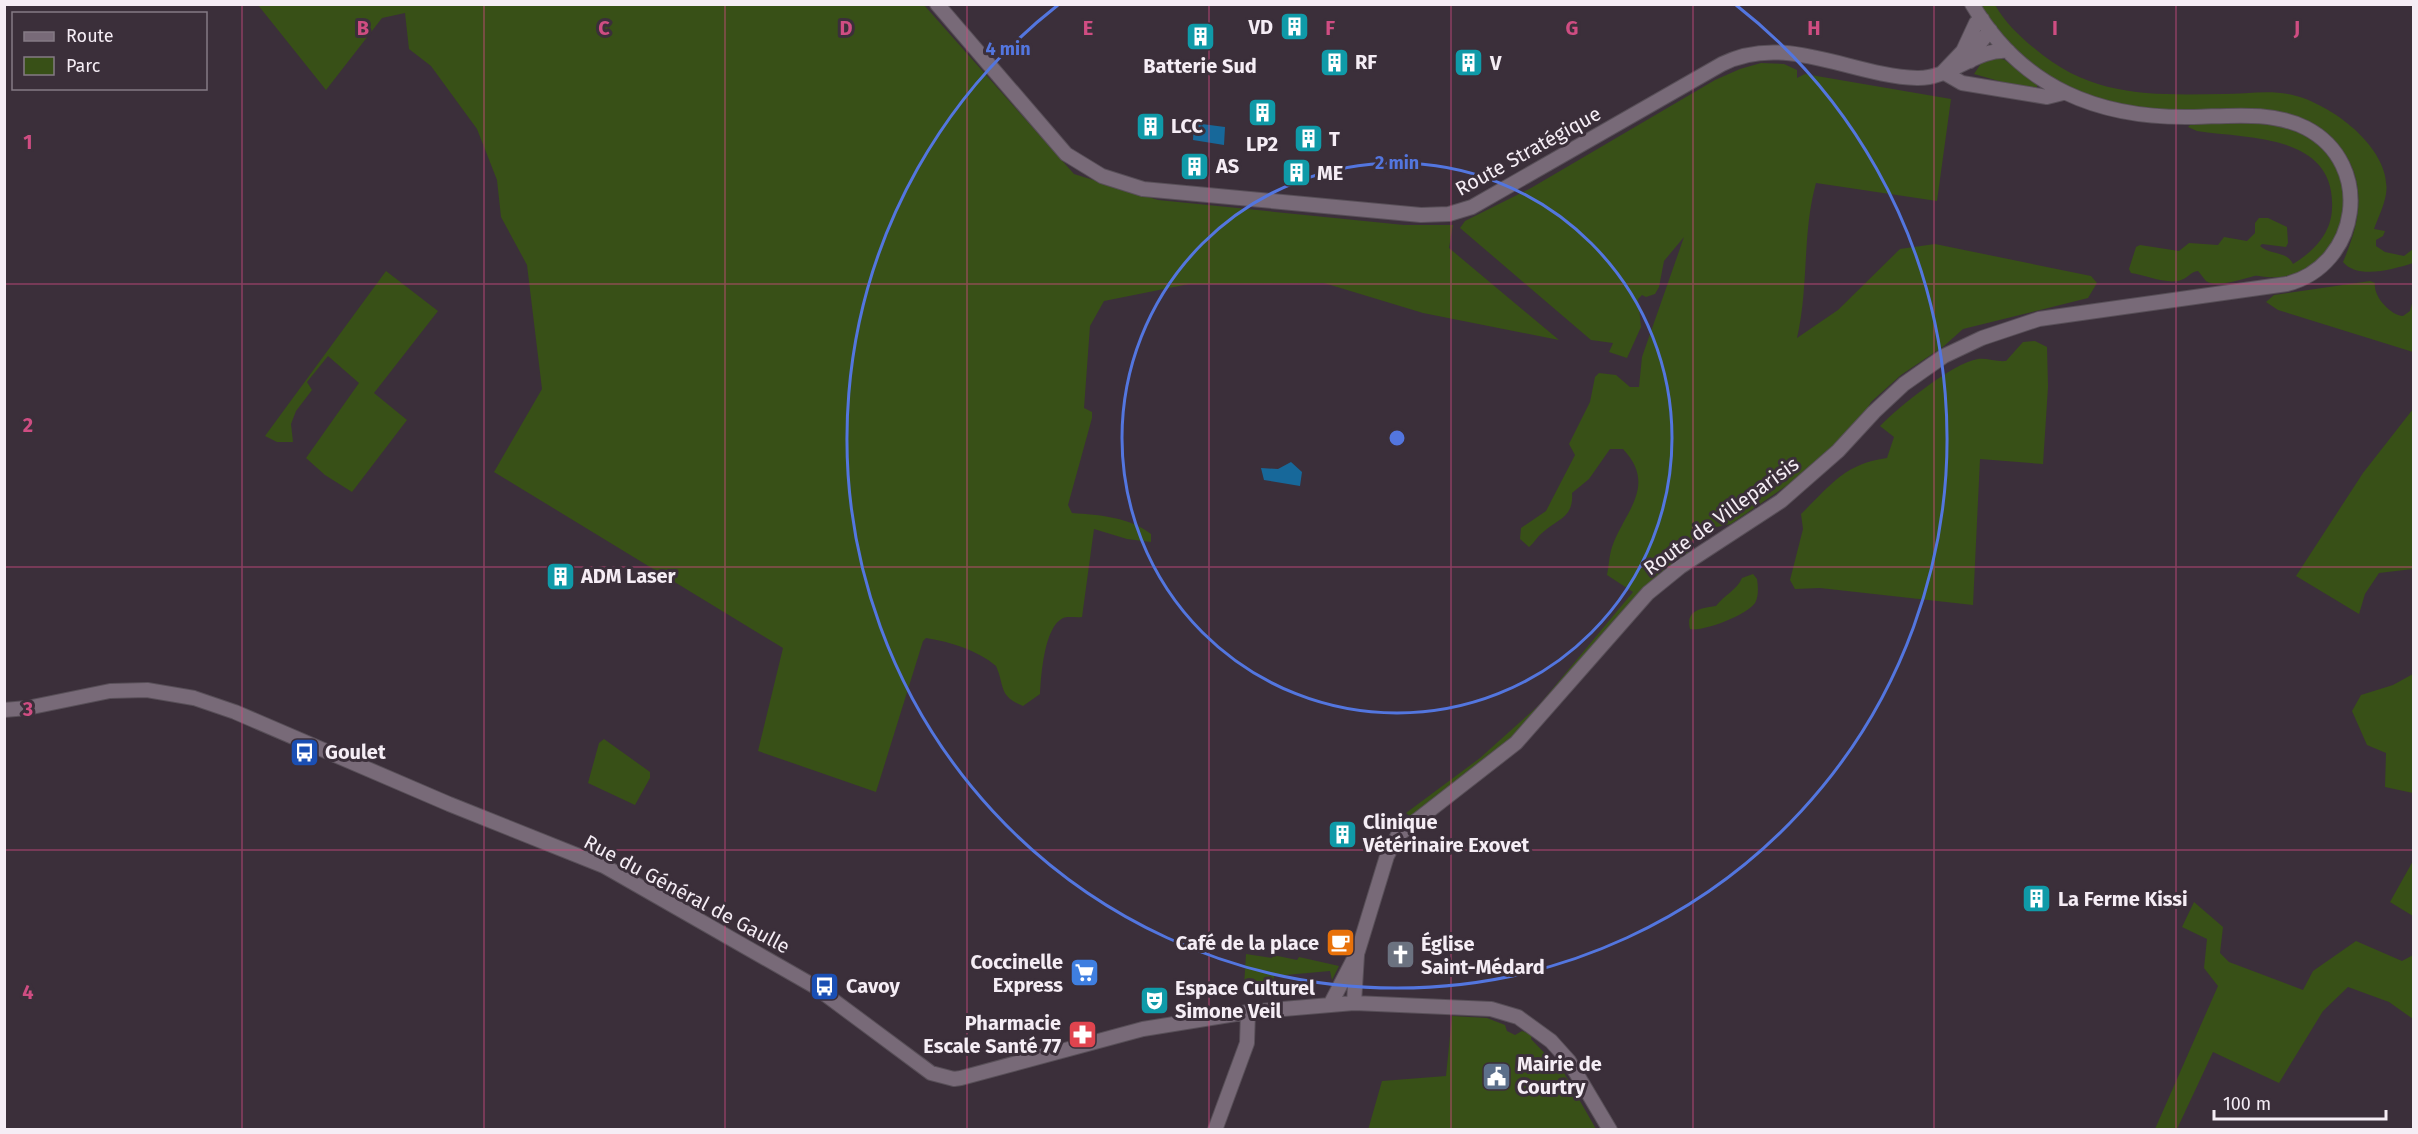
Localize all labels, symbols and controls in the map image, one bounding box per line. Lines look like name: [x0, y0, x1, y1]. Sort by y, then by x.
building icon: VD: [1278, 11, 1310, 43]
legend: [12, 12, 207, 90]
place label: VD: [1248, 15, 1273, 39]
text: B: [357, 16, 369, 40]
text: C: [598, 16, 610, 40]
text: D: [839, 16, 853, 40]
text: E: [1083, 16, 1093, 40]
text: F: [1325, 16, 1335, 40]
text: G: [1566, 16, 1578, 40]
text: H: [1807, 16, 1821, 40]
text: I: [2052, 16, 2058, 40]
text: J: [2293, 16, 2300, 40]
building icon: Batterie Sud: [1184, 20, 1216, 52]
text: Route: [66, 25, 114, 47]
text: 4 min: [985, 38, 1031, 60]
building icon: RF: [1318, 46, 1350, 78]
building icon: V: [1453, 47, 1485, 79]
place label: RF: [1355, 50, 1377, 74]
place label: V: [1489, 51, 1502, 75]
place label: Batterie Sud: [1143, 54, 1257, 78]
text: Parc: [66, 55, 101, 77]
building icon: LP2: [1246, 97, 1278, 129]
street label: Route Stratégique: [1451, 101, 1605, 201]
building icon: LCC: [1134, 110, 1166, 142]
place label: LCC: [1171, 114, 1204, 138]
building icon: T: [1292, 123, 1324, 155]
place label: T: [1329, 127, 1340, 151]
text: 1: [23, 130, 33, 154]
place label: LP2: [1246, 132, 1278, 156]
building icon: AS: [1179, 150, 1211, 182]
text: 2 min: [1375, 152, 1419, 174]
place label: AS: [1215, 154, 1239, 178]
building icon: ME: [1280, 157, 1312, 189]
place label: ME: [1317, 161, 1343, 185]
text: 2: [23, 413, 33, 437]
centre of rings: [1387, 428, 1407, 448]
street label: Route de Villeparisis: [1639, 452, 1803, 580]
building icon: ADM Laser: [544, 560, 576, 592]
place label: ADM Laser: [580, 564, 677, 588]
text: 3: [22, 697, 33, 721]
bus stop icon: Goulet: [288, 736, 320, 768]
place label: Goulet: [325, 740, 386, 764]
place label: Clinique Vétérinaire Exovet: [1362, 810, 1529, 857]
building icon: Clinique Vétérinaire Exovet: [1326, 818, 1358, 850]
street label: Rue du Général de Gaulle: [580, 829, 794, 959]
building icon: La Ferme Kissi: [2021, 883, 2053, 915]
place label: La Ferme Kissi: [2058, 887, 2188, 911]
cafe icon: Café de la place: [1324, 927, 1356, 959]
place label: Café de la place: [1176, 931, 1319, 955]
place label: Église Saint-Médard: [1421, 931, 1545, 979]
church icon: Église Saint-Médard: [1384, 939, 1416, 971]
place label: Coccinelle Express: [970, 950, 1063, 997]
supermarket icon: Coccinelle Express: [1068, 957, 1100, 989]
bus stop icon: Cavoy: [809, 970, 841, 1002]
place label: Cavoy: [846, 974, 901, 998]
place label: Espace Culturel Simone Veil: [1175, 976, 1315, 1023]
text: 4: [22, 980, 34, 1004]
theatre icon: Espace Culturel Simone Veil: [1138, 984, 1170, 1016]
place label: Pharmacie Escale Santé 77: [923, 1011, 1061, 1058]
pharmacy icon: Pharmacie Escale Santé 77: [1066, 1018, 1098, 1050]
place label: Mairie de Courtry: [1517, 1052, 1602, 1099]
public building icon: Mairie de Courtry: [1480, 1060, 1512, 1092]
scale bar: [2214, 1083, 2386, 1121]
text: 100 m: [2223, 1093, 2271, 1115]

